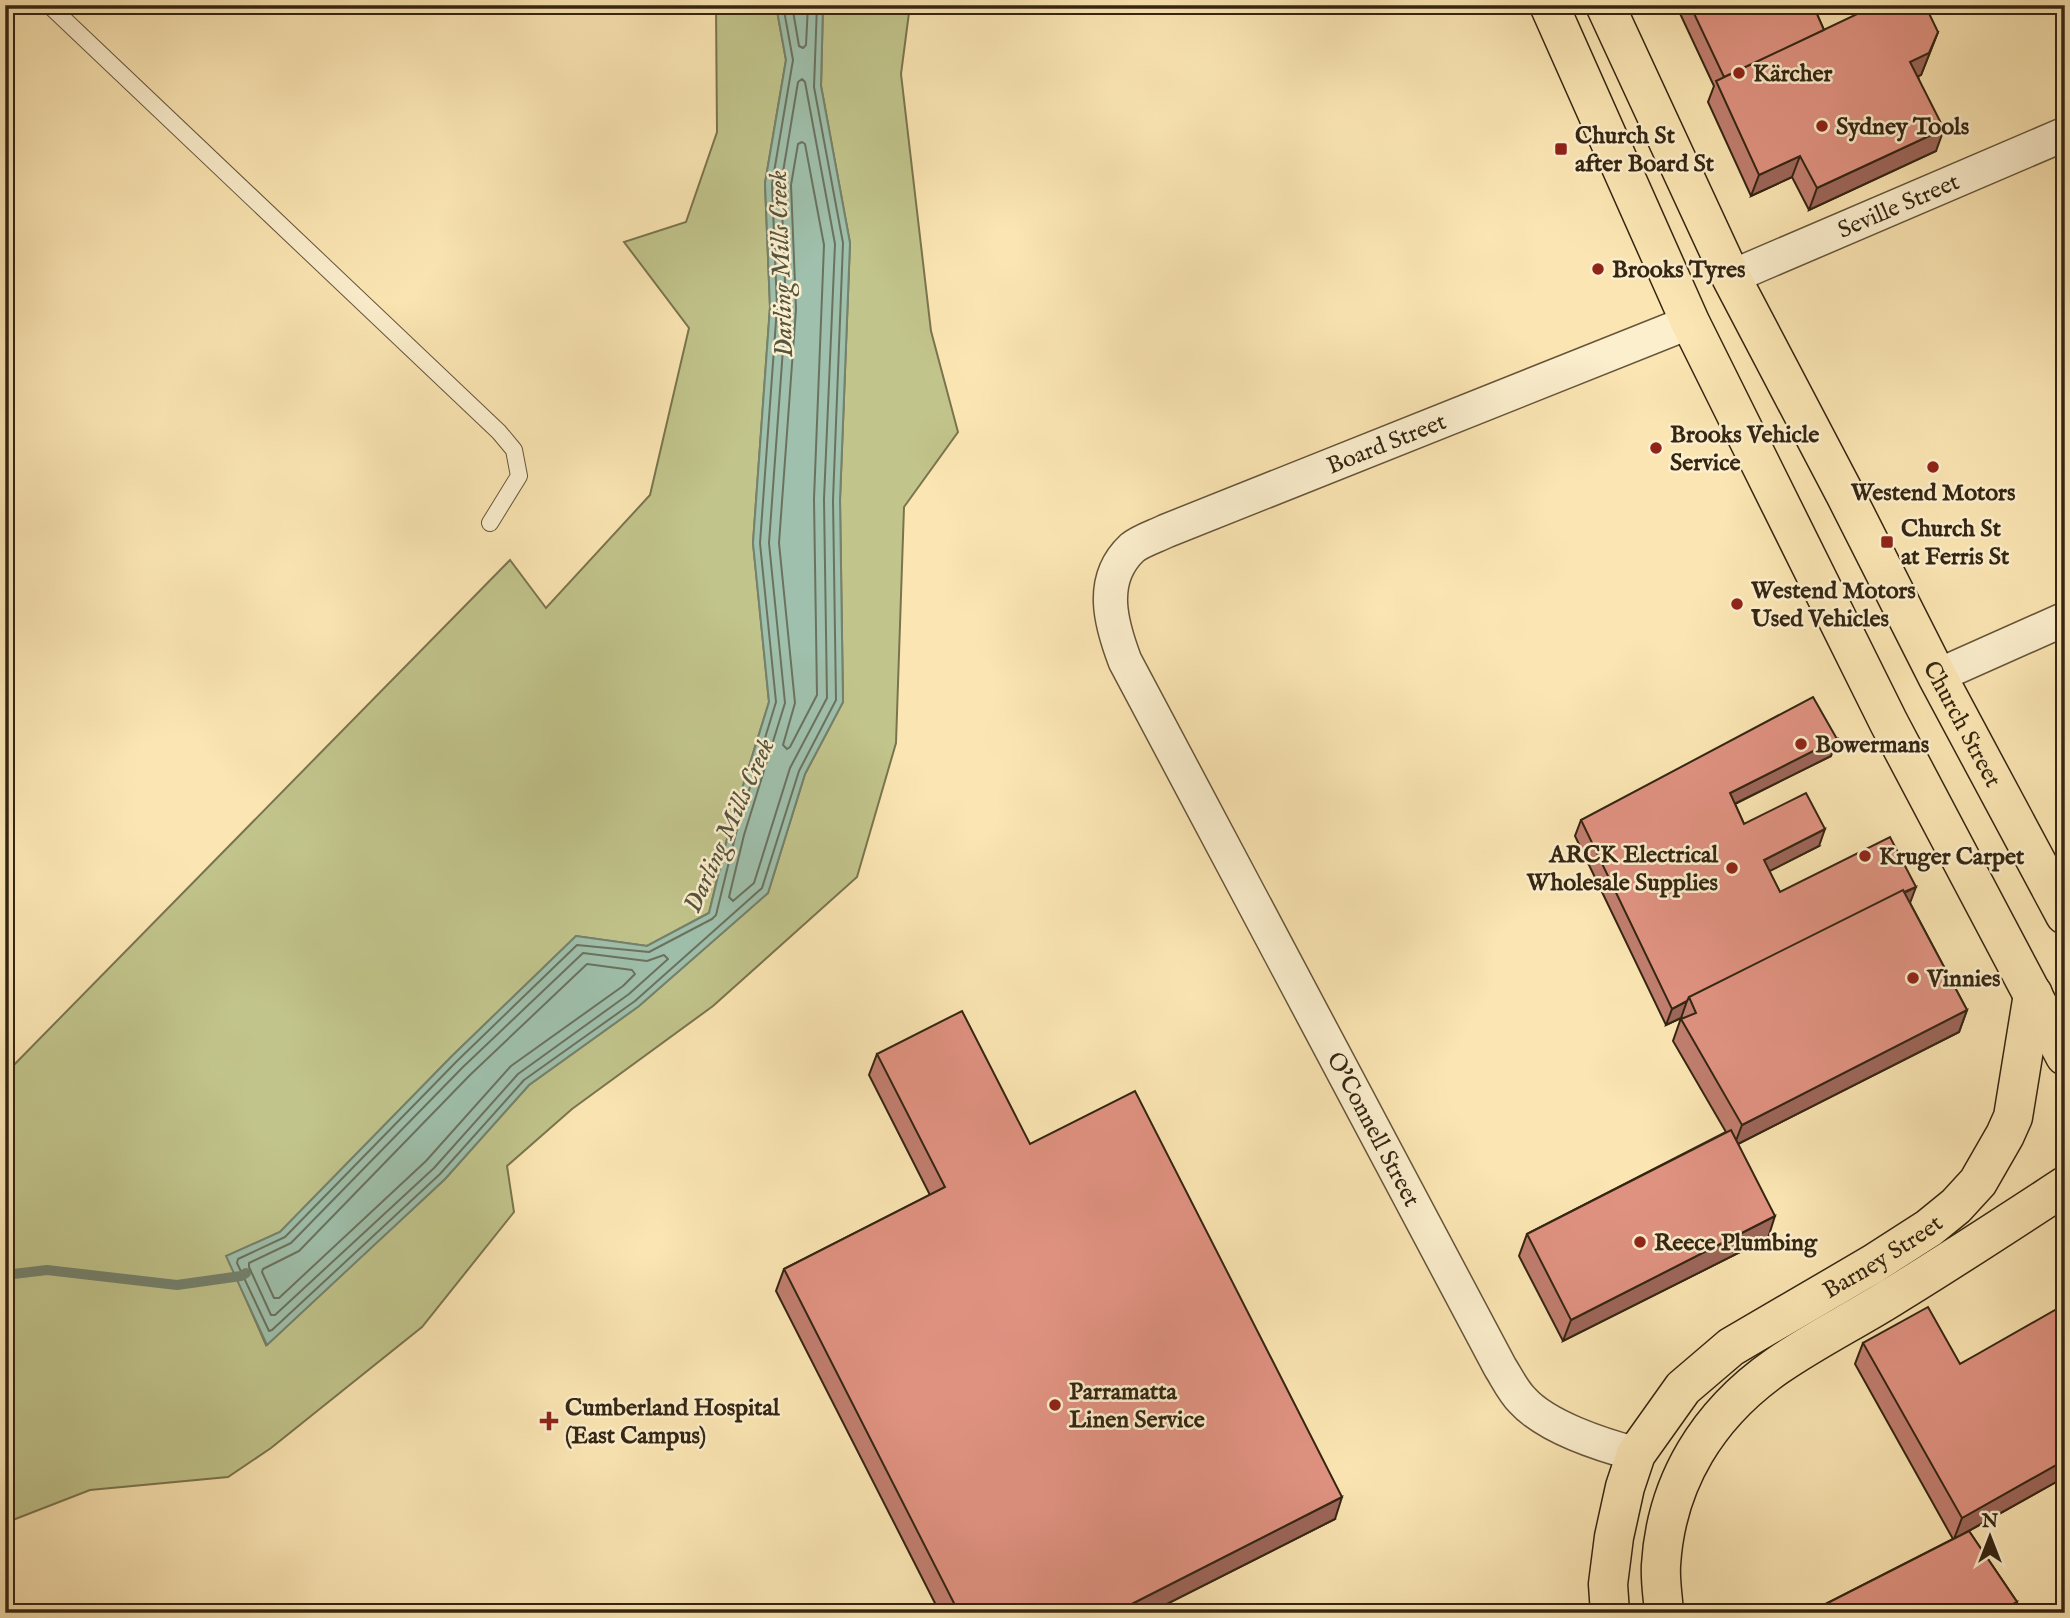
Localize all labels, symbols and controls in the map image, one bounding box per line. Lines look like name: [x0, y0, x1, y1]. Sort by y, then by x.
place label: Kärcher: [1753, 59, 1833, 90]
marker: Kärcher: [1731, 65, 1747, 81]
place label: Sydney Tools: [1836, 112, 1970, 143]
marker: Sydney Tools: [1814, 118, 1830, 134]
place label: Church St after Board St: [1575, 121, 1715, 180]
marker: Church St after Board St: [1553, 141, 1569, 157]
street label: Seville Street: [1833, 167, 1964, 246]
water label: Darling Mills Creek: [762, 169, 802, 358]
place label: Brooks Tyres: [1612, 255, 1746, 286]
marker: Brooks Tyres: [1590, 261, 1606, 277]
street label: Board Street: [1323, 407, 1451, 482]
place label: Brooks Vehicle Service: [1670, 420, 1819, 479]
marker: Brooks Vehicle Service: [1648, 440, 1664, 456]
marker: Westend Motors: [1925, 459, 1941, 475]
place label: Westend Motors: [1850, 478, 2016, 509]
place label: Church St at Ferris St: [1901, 514, 2010, 573]
marker: Church St at Ferris St: [1879, 534, 1895, 550]
place label: Westend Motors Used Vehicles: [1750, 576, 1916, 635]
marker: Westend Motors Used Vehicles: [1729, 596, 1745, 612]
street label: Church Street: [1915, 656, 2008, 793]
place label: Bowermans: [1815, 730, 1930, 761]
water label: Darling Mills Creek: [676, 733, 784, 918]
marker: Bowermans: [1793, 736, 1809, 752]
place label: ARCK Electrical Wholesale Supplies: [1526, 840, 1719, 899]
place label: Kruger Carpet: [1879, 842, 2025, 873]
marker: Kruger Carpet: [1857, 848, 1873, 864]
marker: ARCK Electrical Wholesale Supplies: [1724, 860, 1740, 876]
place label: Vinnies: [1926, 964, 2001, 995]
marker: Vinnies: [1905, 970, 1921, 986]
street label: O'Connell Street: [1319, 1047, 1427, 1213]
street label: Barney Street: [1818, 1209, 1950, 1307]
place label: Reece Plumbing: [1654, 1228, 1818, 1259]
marker: Reece Plumbing: [1632, 1234, 1648, 1250]
place label: Parramatta Linen Service: [1069, 1377, 1205, 1436]
place label: Cumberland Hospital (East Campus): [565, 1393, 780, 1452]
marker: Parramatta Linen Service: [1047, 1397, 1063, 1413]
marker: Cumberland Hospital (East Campus): [539, 1411, 559, 1431]
north arrow: [1954, 1502, 2024, 1572]
text: N: [1981, 1510, 1999, 1534]

